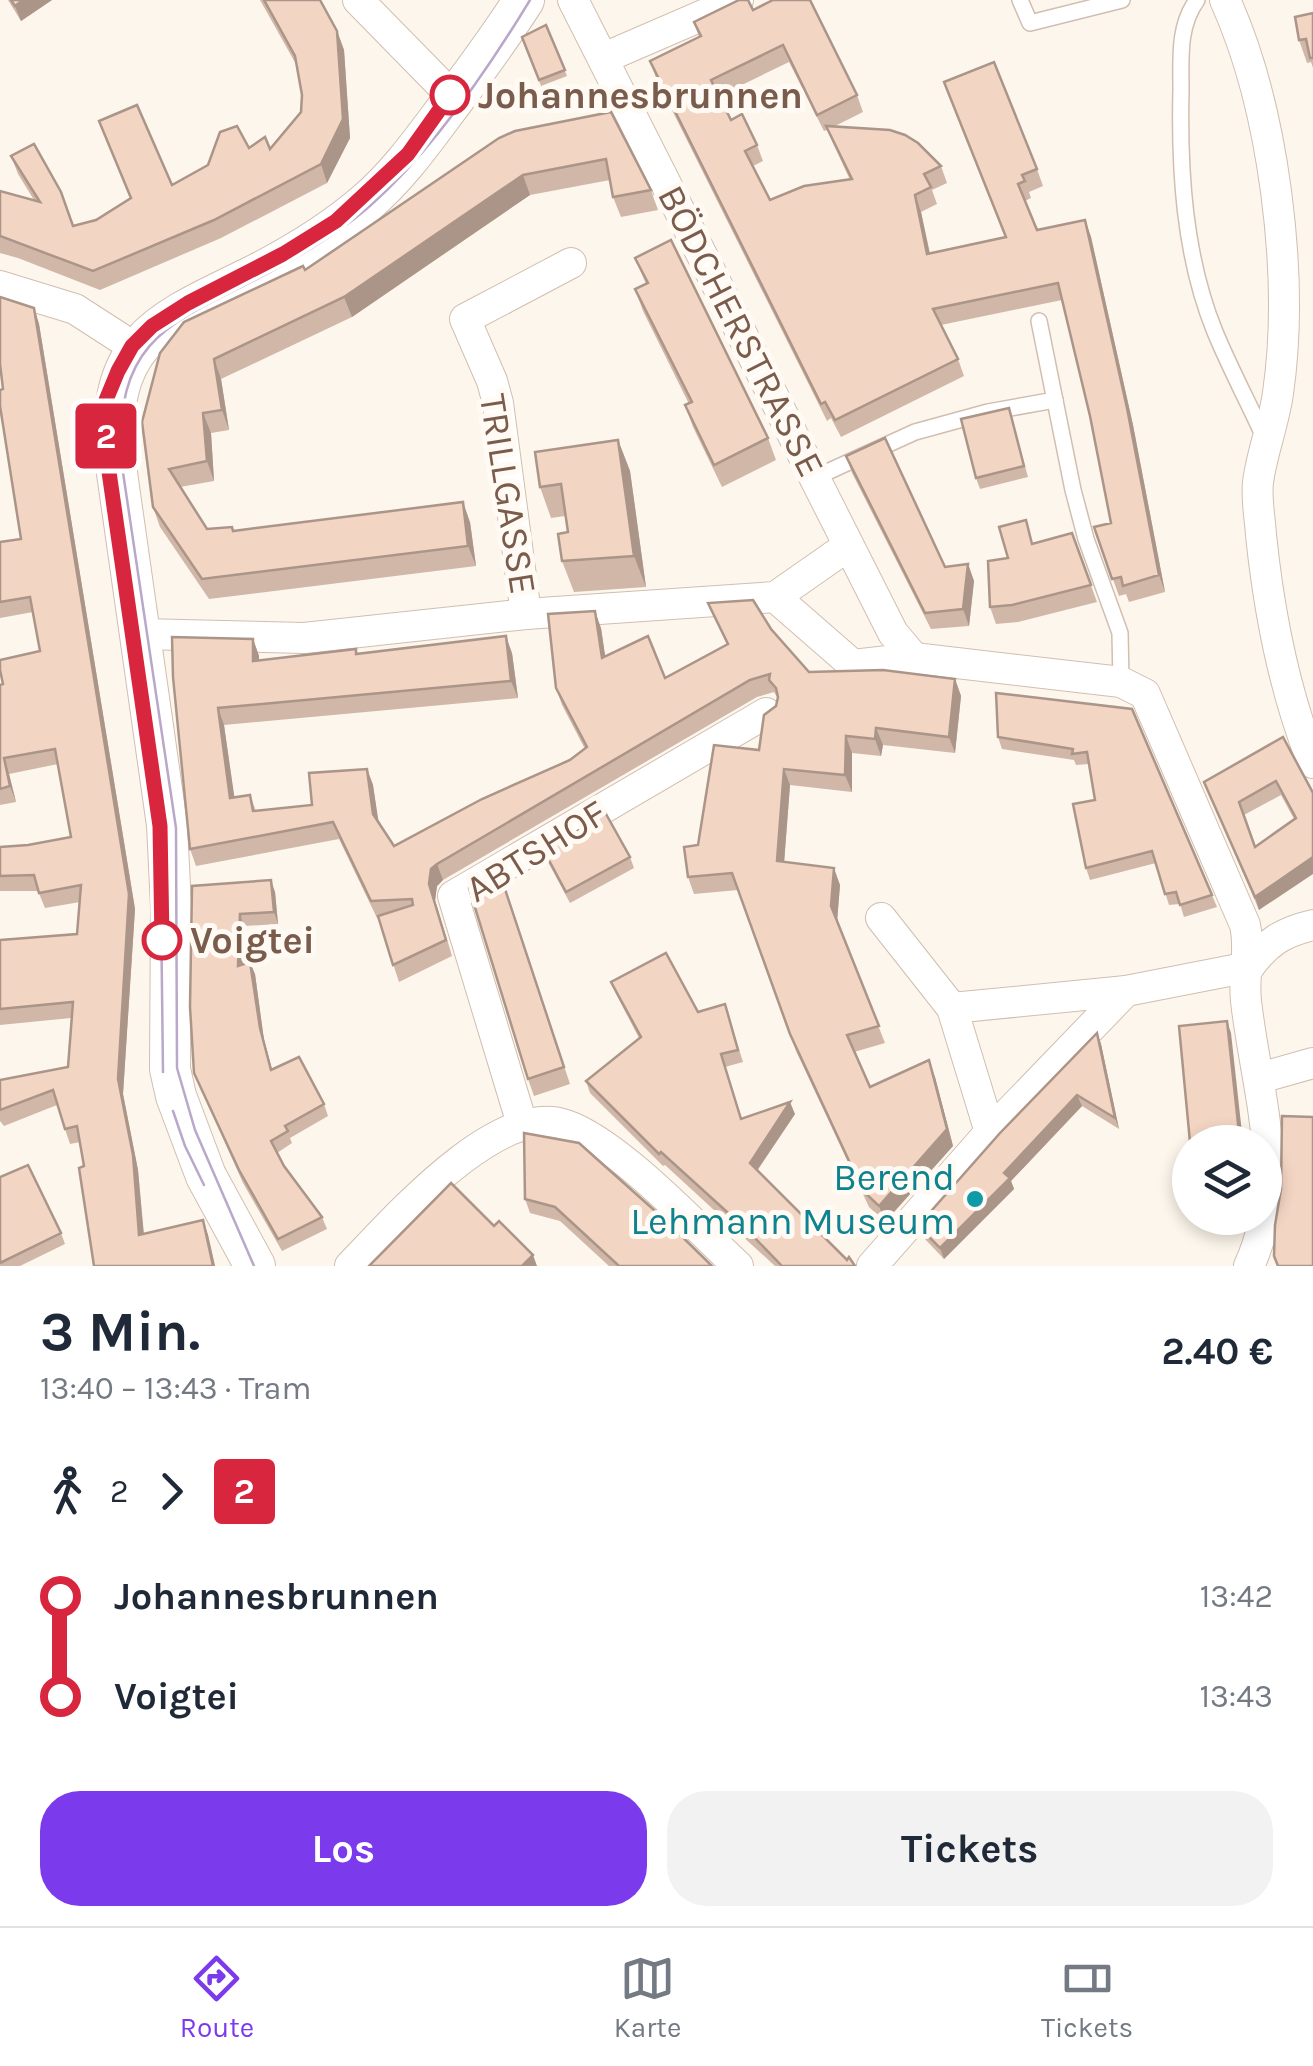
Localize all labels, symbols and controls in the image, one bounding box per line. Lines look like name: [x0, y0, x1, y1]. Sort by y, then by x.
place label: Johannesbrunnen: [478, 73, 803, 118]
marker: Johannesbrunnen: [431, 76, 469, 114]
street label: BÖDCHERSTRASSE: [648, 178, 834, 484]
street label: TRILLGASSE: [470, 391, 546, 597]
line badge: 2: [74, 404, 138, 468]
text: 2: [95, 416, 117, 457]
street label: ABTSHOF: [457, 790, 615, 912]
place label: Voigtei: [190, 918, 315, 963]
marker: Voigtei: [143, 921, 181, 959]
map controls: [1172, 1125, 1282, 1235]
button: layers: [1172, 1125, 1282, 1235]
place label: Berend Lehmann Museum: [630, 1155, 955, 1244]
marker: Berend Lehmann Museum: [964, 1188, 986, 1210]
text: 3 Min.: [40, 1300, 200, 1364]
text: 2.40 €: [1162, 1329, 1273, 1374]
text: 13:40 – 13:43 · Tram: [40, 1370, 311, 1407]
icon: walk: [40, 1464, 95, 1519]
icon: forward: [144, 1464, 199, 1519]
text: 2: [234, 1471, 255, 1512]
text: 2: [110, 1473, 129, 1510]
text: Johannesbrunnen: [114, 1574, 439, 1619]
text: 13:42: [1200, 1578, 1273, 1615]
text: Voigtei: [114, 1674, 239, 1719]
text: 13:43: [1199, 1678, 1273, 1715]
button: Los: [40, 1791, 647, 1906]
button: Tickets: [667, 1791, 1273, 1906]
tab: Route: [180, 1951, 254, 2044]
tab: Karte: [614, 1951, 681, 2044]
tab: Tickets: [1041, 1951, 1133, 2044]

